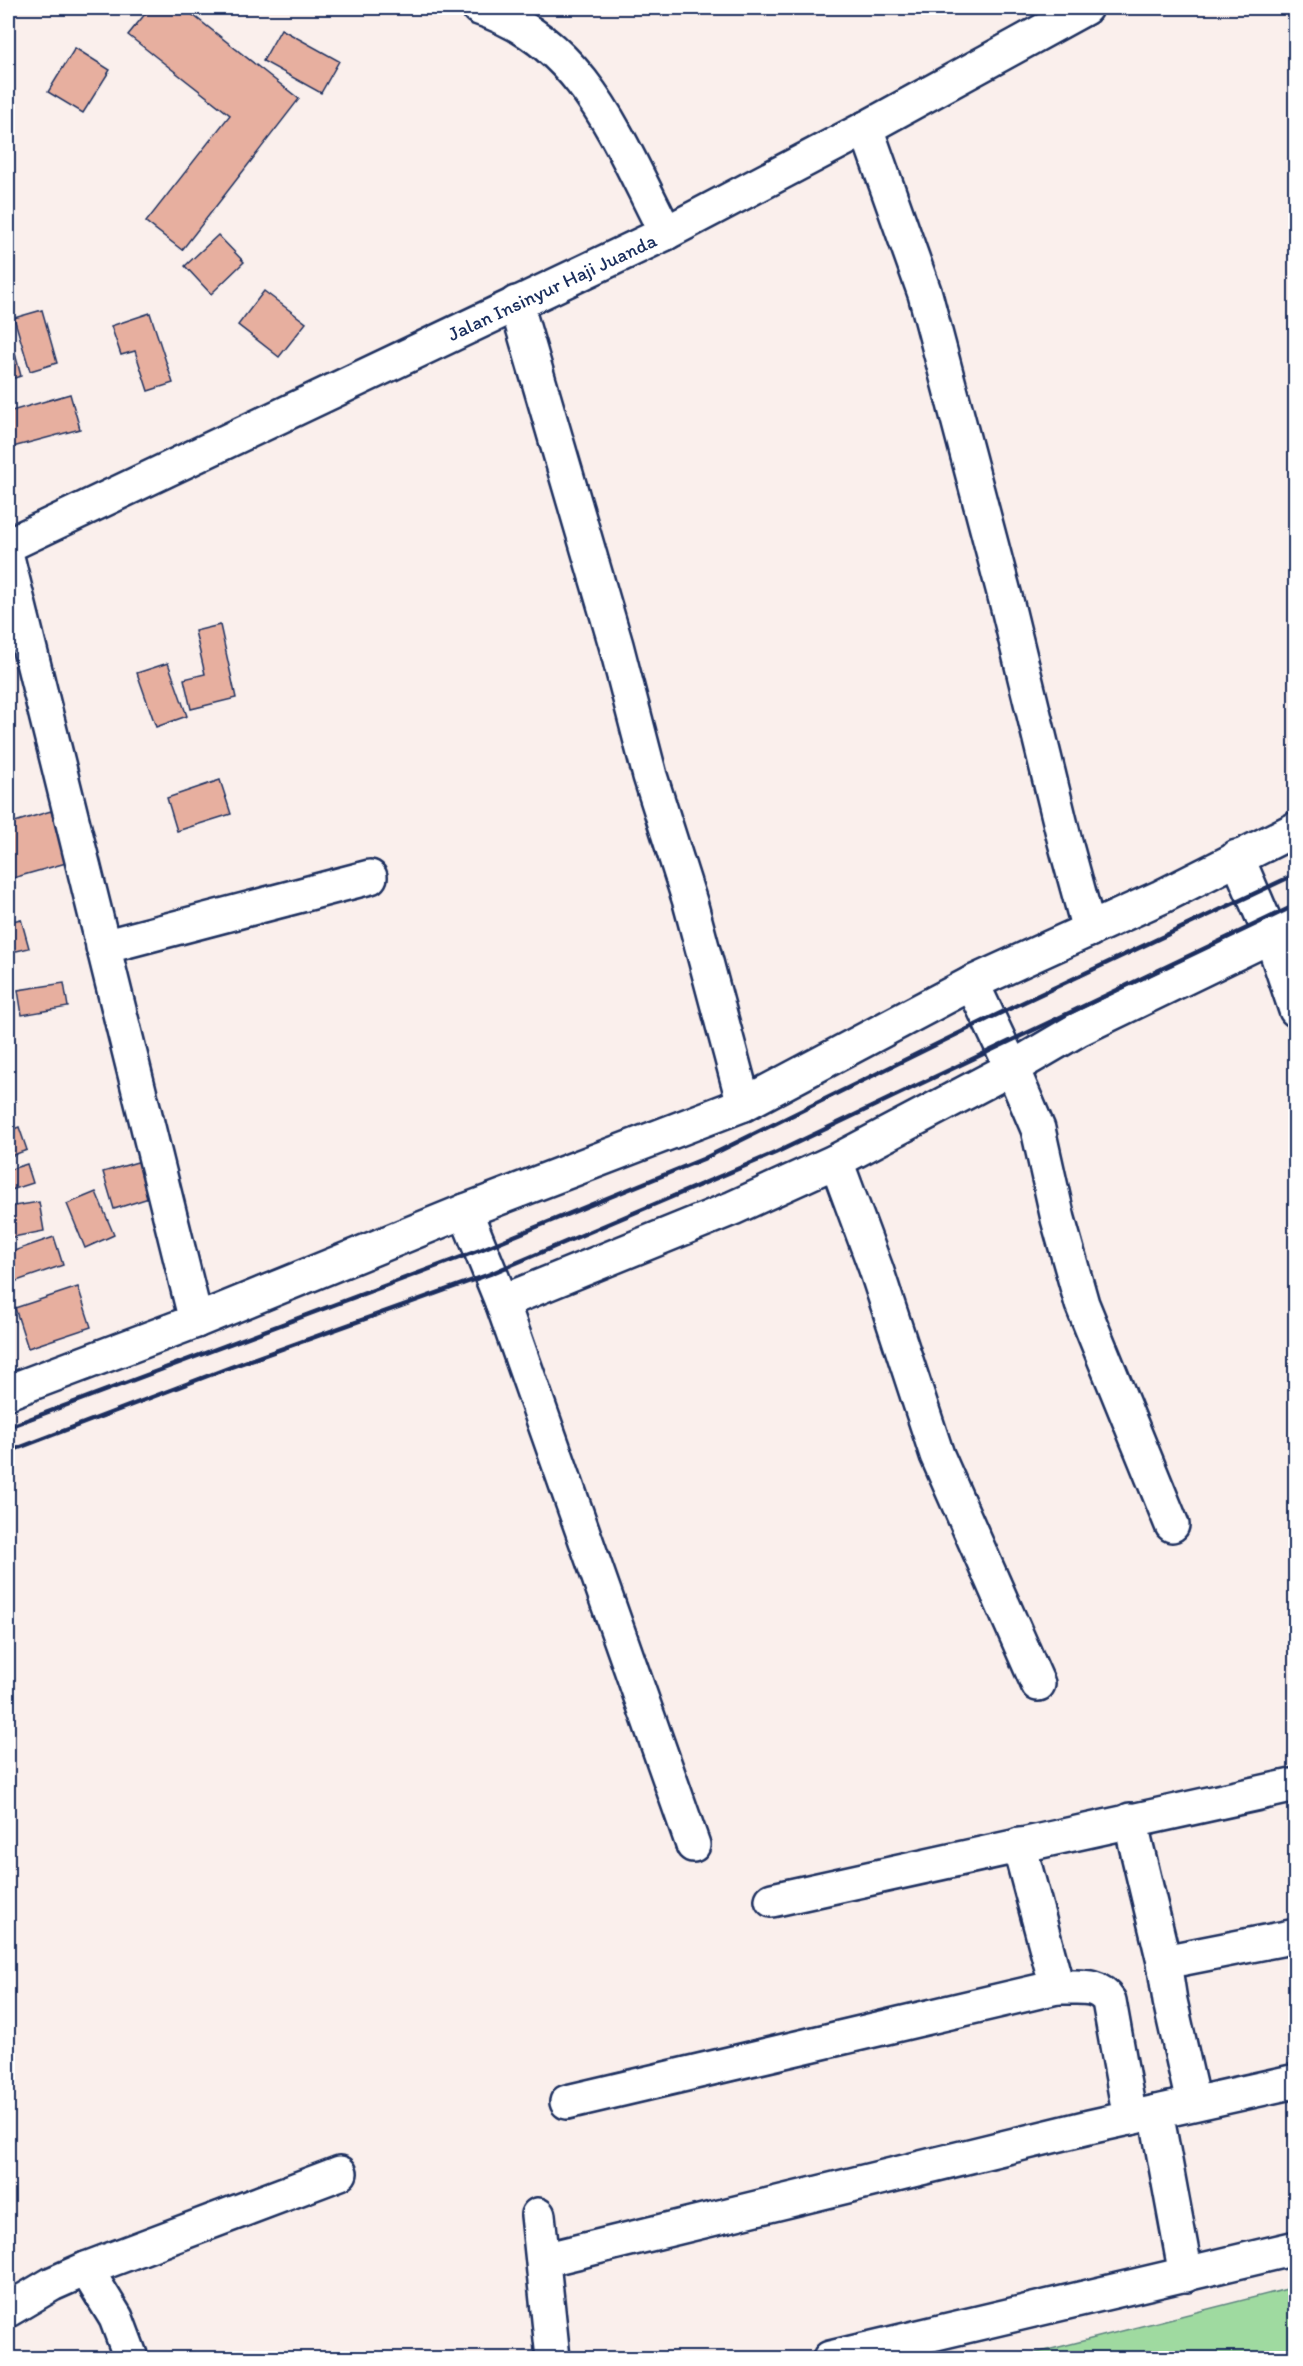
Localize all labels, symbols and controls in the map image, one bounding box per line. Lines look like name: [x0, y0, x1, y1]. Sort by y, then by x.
street label: Jalan Insinyur Haji Juanda: [444, 228, 661, 346]

